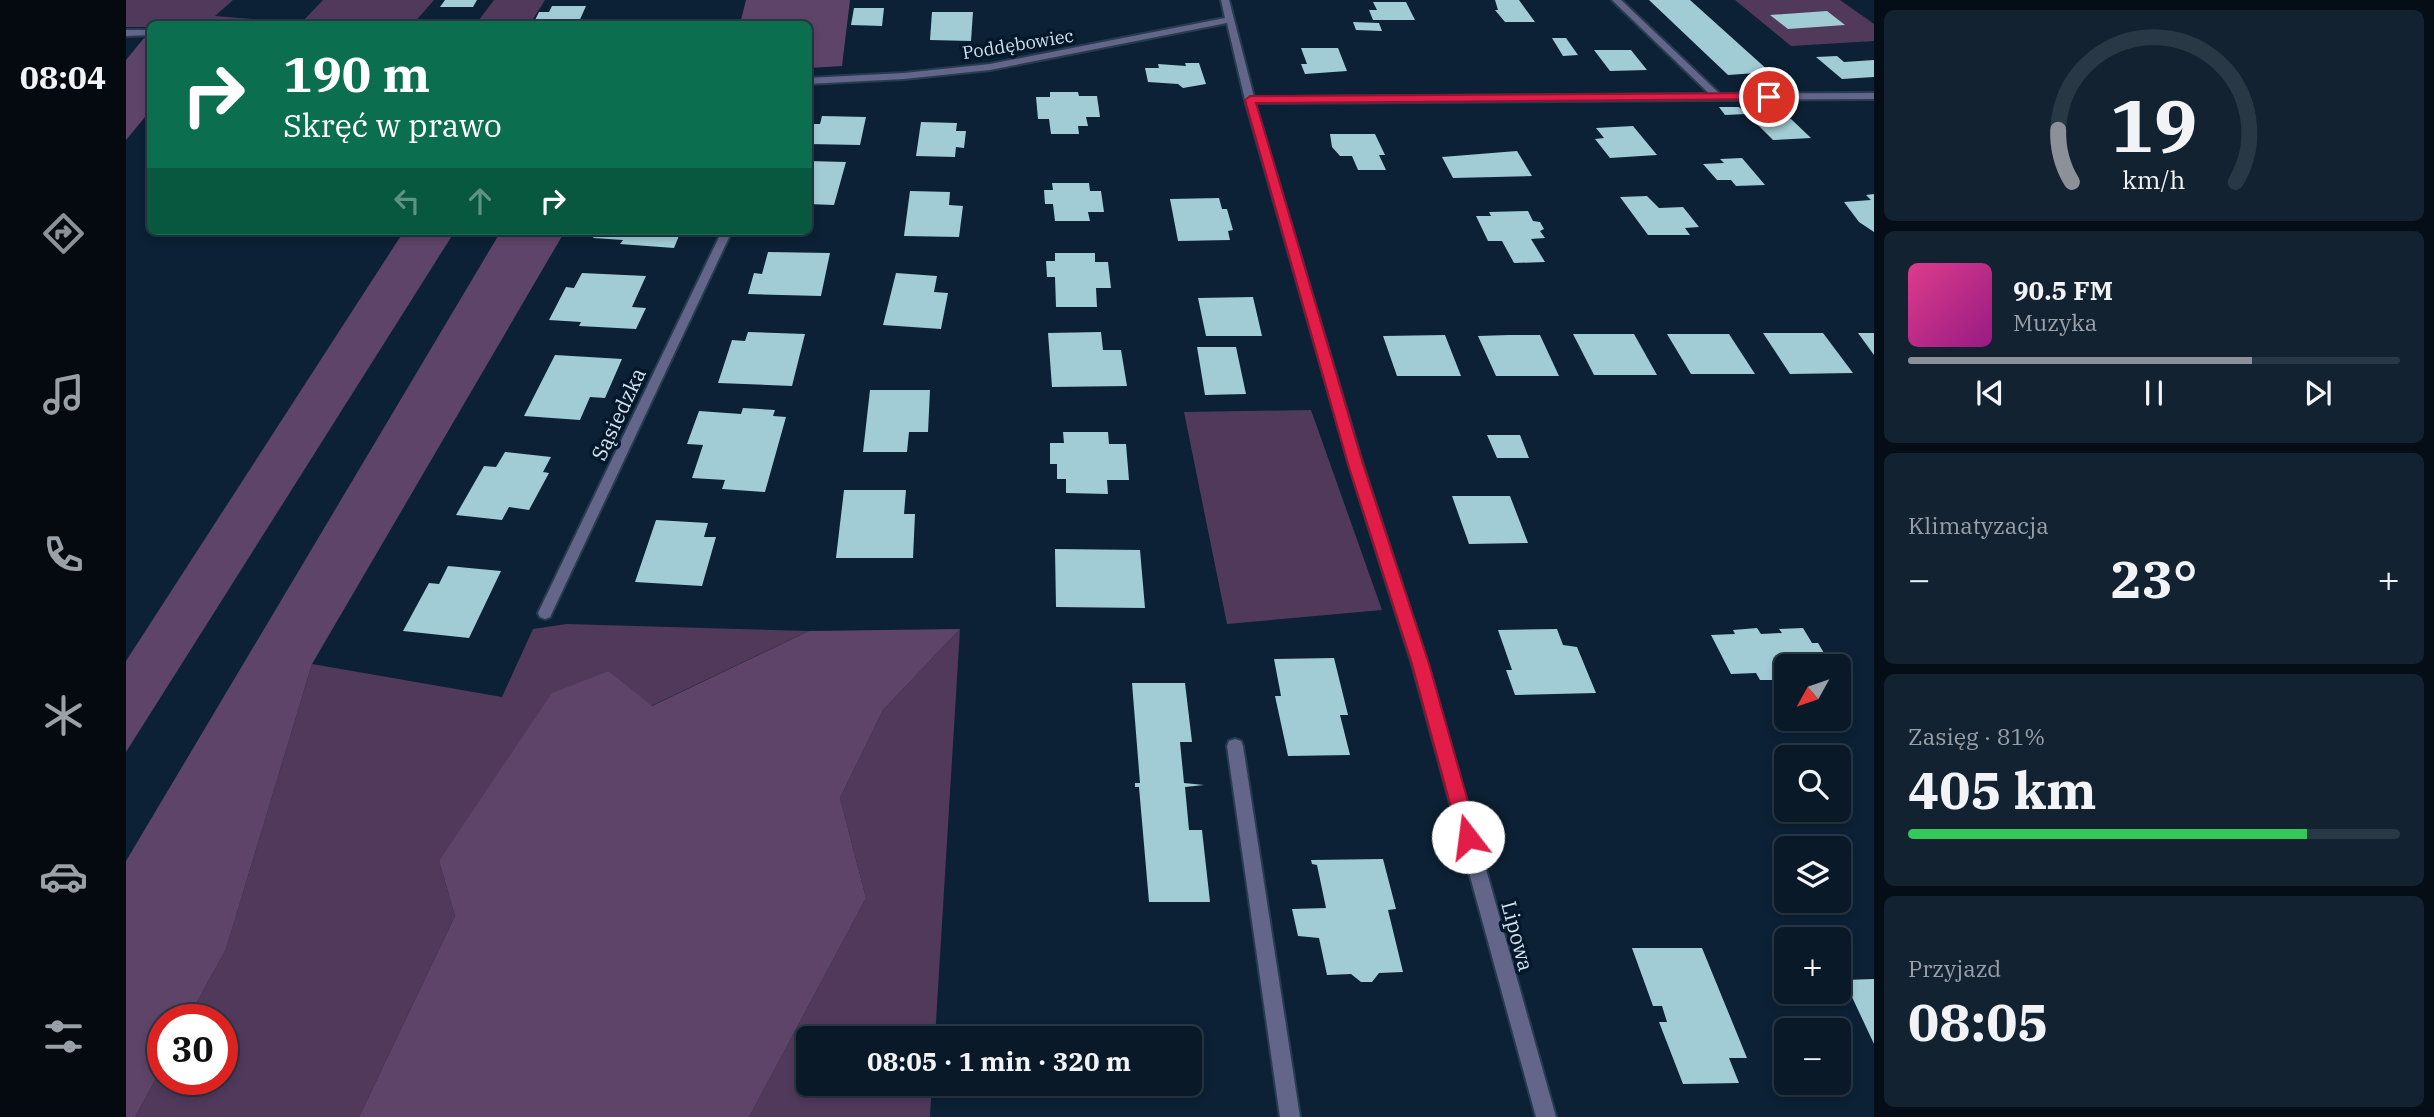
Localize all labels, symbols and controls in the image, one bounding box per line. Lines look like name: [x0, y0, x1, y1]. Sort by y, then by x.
street label: Poddębowiec: [961, 24, 1075, 64]
text: 190 m: [283, 42, 430, 105]
icon: right: [168, 49, 259, 140]
text: 08:04: [20, 56, 106, 98]
pin: [1739, 67, 1799, 127]
text: 19: [2110, 77, 2198, 172]
icon: arrive: [1750, 78, 1788, 116]
text: Skręć w prawo: [283, 104, 502, 146]
text: km/h: [2122, 163, 2186, 196]
icon: left: [388, 182, 426, 220]
icon: ahead: [461, 182, 499, 220]
icon: right: [534, 182, 572, 220]
icon: directions: [39, 209, 88, 258]
text: 90.5 FM: [2013, 273, 2113, 307]
text: Muzyka: [2013, 307, 2097, 337]
street label: Sąsiedzka: [584, 363, 652, 465]
icon: music: [39, 370, 88, 419]
icon: previous: [1971, 374, 2009, 412]
icon: pause: [2135, 374, 2173, 412]
icon: next: [2299, 374, 2337, 412]
text: Klimatyzacja: [1908, 510, 2049, 540]
icon: phone: [39, 530, 88, 579]
text: 23°: [2111, 545, 2197, 612]
text: −: [1908, 554, 1931, 603]
text: +: [2377, 554, 2400, 603]
north arrow: [1774, 654, 1852, 732]
map controls: [1774, 654, 1851, 1095]
icon: climate: [39, 691, 88, 740]
text: Zasięg · 81%: [1908, 721, 2045, 751]
button: search: [1774, 745, 1851, 822]
text: 405 km: [1908, 756, 2097, 823]
position arrow: [1431, 800, 1505, 874]
button: layers: [1774, 836, 1851, 913]
icon: car: [39, 852, 88, 901]
street label: Lipowa: [1495, 898, 1541, 974]
button: +: [1774, 927, 1851, 1004]
text: Przyjazd: [1908, 953, 2001, 983]
text: 08:05: [1908, 988, 2049, 1055]
speed limit sign: 30: [147, 1004, 238, 1095]
icon: filters: [39, 1012, 88, 1061]
button: −: [1774, 1018, 1851, 1095]
text: 08:05 · 1 min · 320 m: [867, 1044, 1131, 1078]

